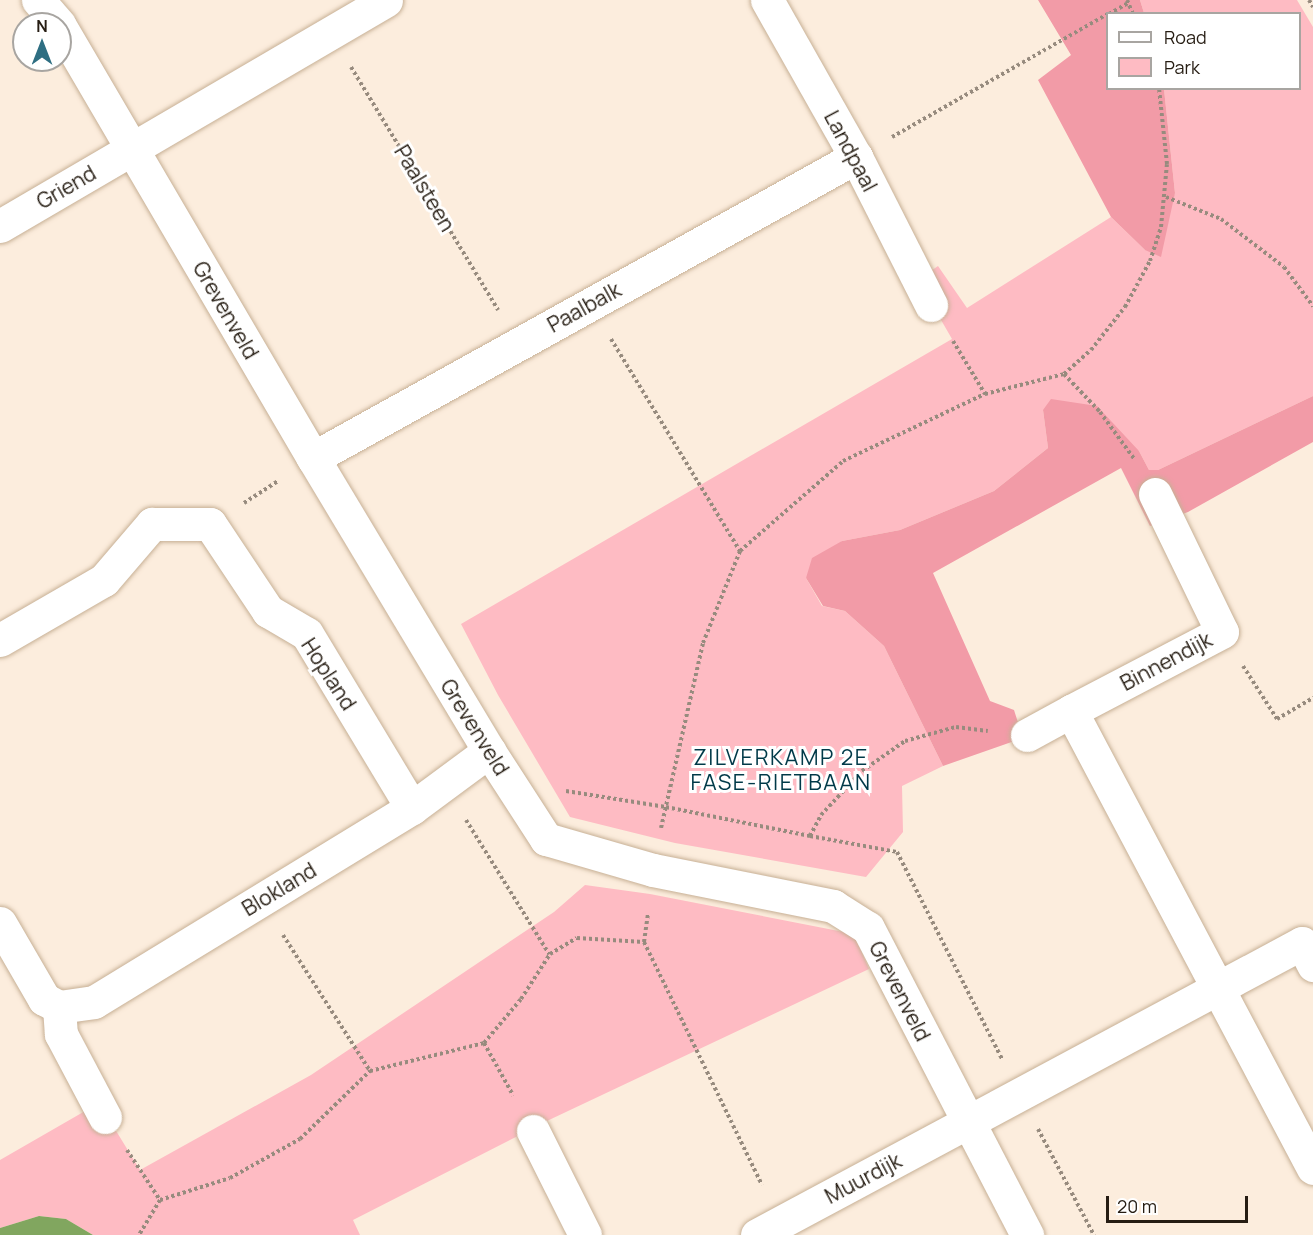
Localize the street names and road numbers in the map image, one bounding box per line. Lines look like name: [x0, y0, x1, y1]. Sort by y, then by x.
street label: Landpaal: [819, 106, 883, 196]
street label: Paalsteen: [389, 140, 461, 236]
street label: Griend: [32, 160, 100, 214]
street label: Grevenveld: [188, 257, 264, 363]
street label: Paalbalk: [543, 277, 625, 337]
street label: Binnendijk: [1116, 626, 1216, 696]
street label: Hopland: [296, 633, 362, 715]
street label: Grevenveld: [436, 674, 514, 780]
street label: Blokland: [237, 857, 321, 921]
street label: Grevenveld: [864, 937, 936, 1045]
street label: Muurdijk: [820, 1147, 906, 1209]

